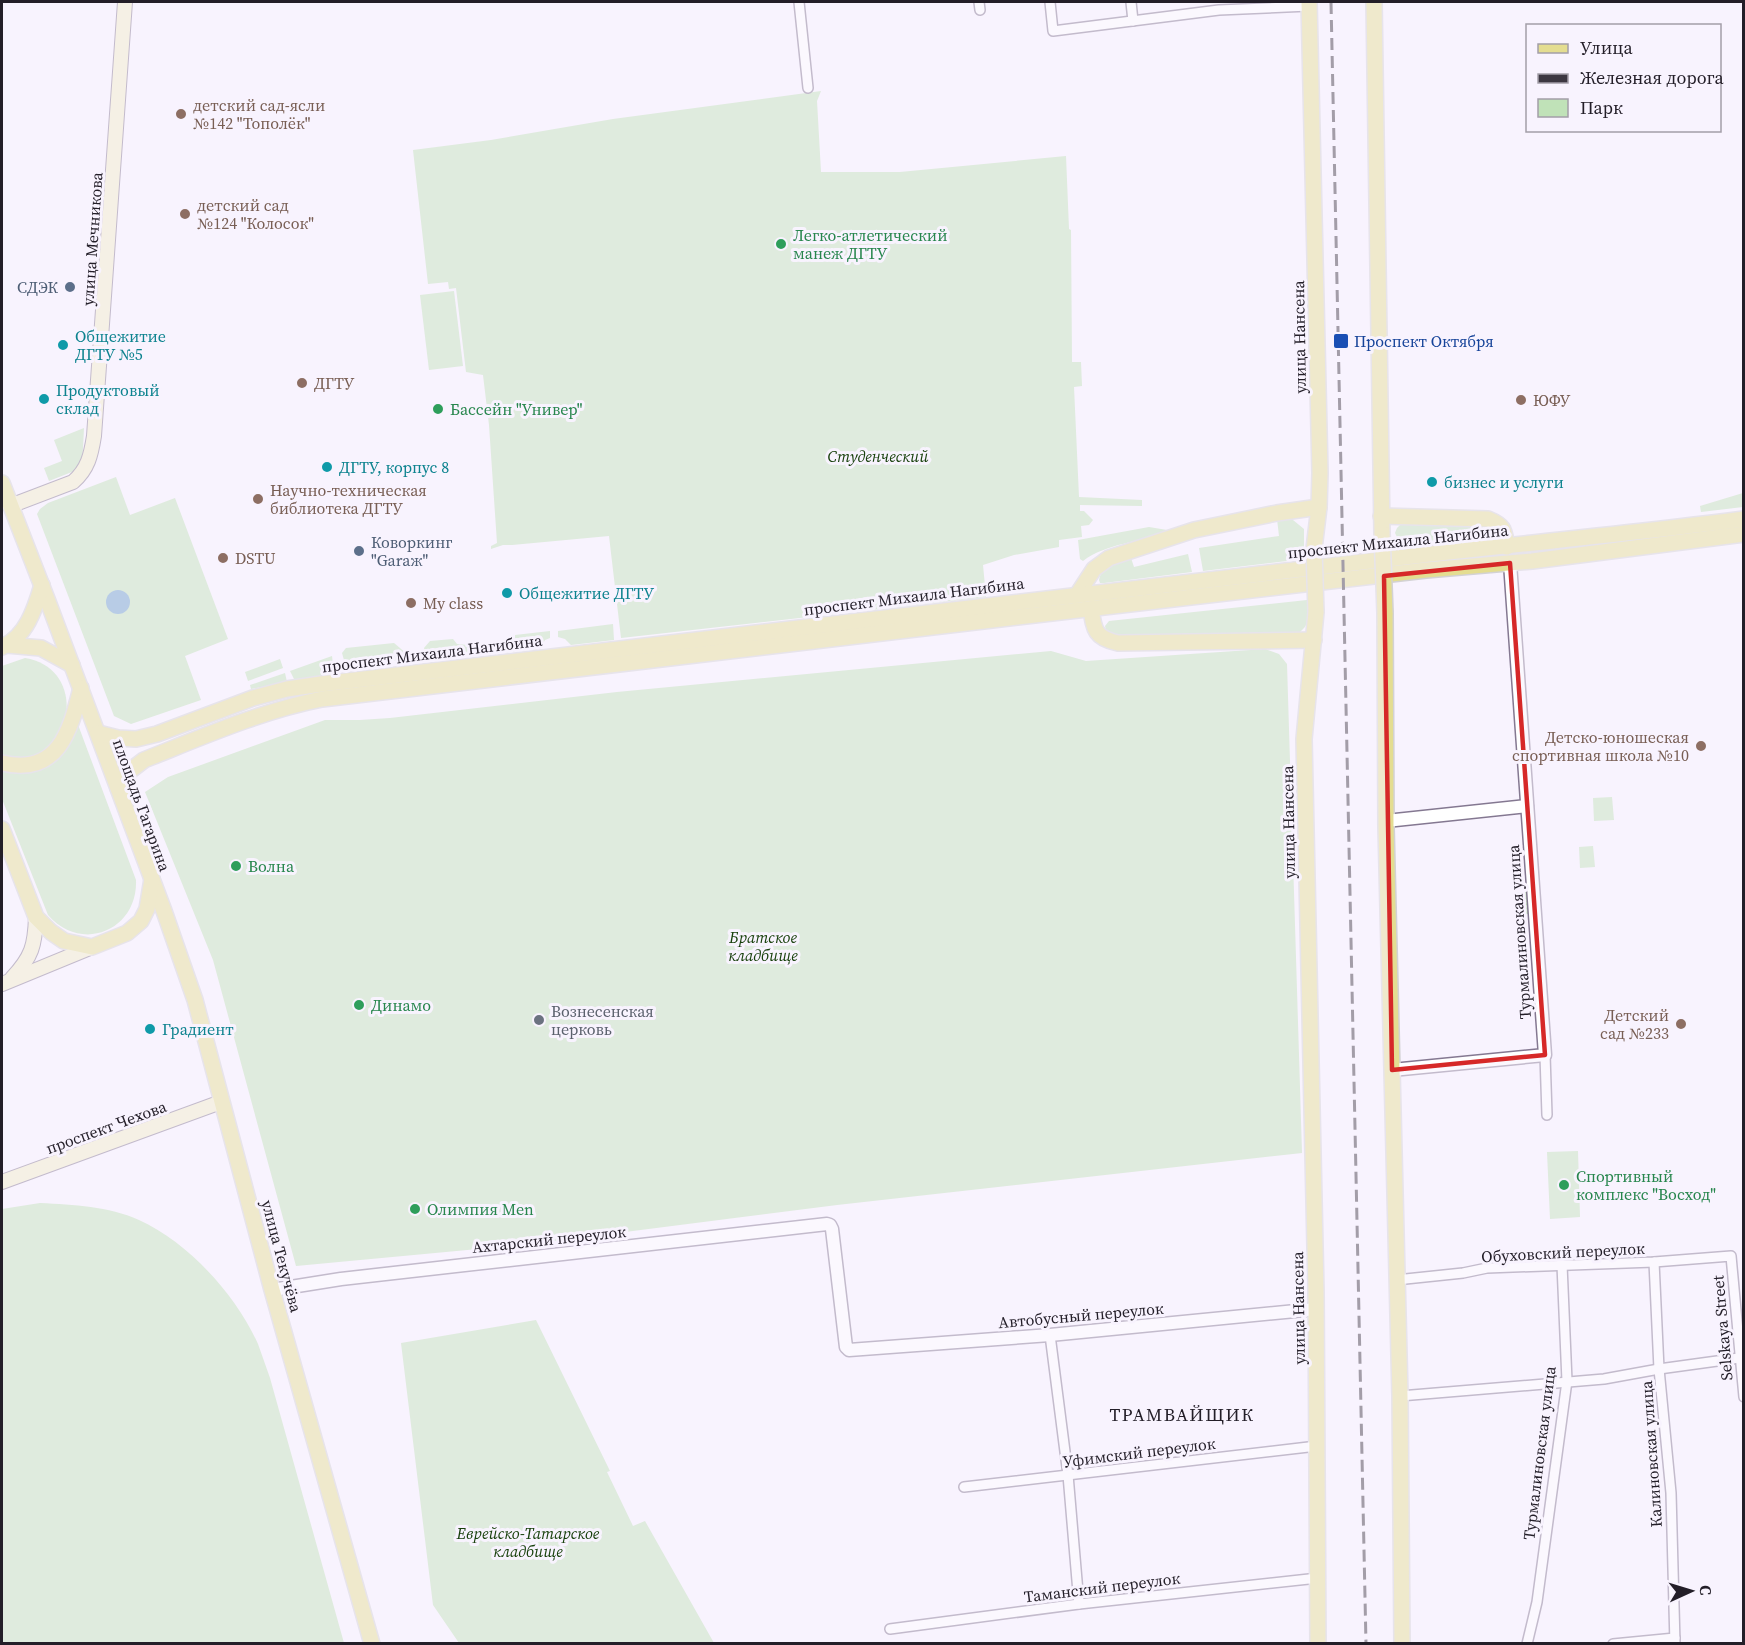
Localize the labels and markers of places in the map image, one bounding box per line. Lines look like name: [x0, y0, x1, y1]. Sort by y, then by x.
place label: детский сад-ясли №142 "Тополёк": [193, 94, 325, 134]
marker: детский сад-ясли №142 "Тополёк": [174, 107, 188, 121]
place label: детский сад №124 "Колосок": [197, 194, 314, 234]
marker: детский сад №124 "Колосок": [178, 207, 192, 221]
place label: Легко-атлетический манеж ДГТУ: [793, 224, 947, 264]
marker: Легко-атлетический манеж ДГТУ: [774, 237, 788, 251]
place label: СДЭК: [17, 276, 59, 298]
marker: СДЭК: [63, 280, 77, 294]
place label: Общежитие ДГТУ №5: [75, 325, 166, 365]
place label: Проспект Октября: [1354, 330, 1494, 352]
marker: Проспект Октября: [1332, 332, 1350, 350]
marker: Общежитие ДГТУ №5: [56, 338, 70, 352]
place label: ДГТУ: [314, 372, 355, 394]
marker: ДГТУ: [295, 376, 309, 390]
place label: Продуктовый склад: [56, 379, 160, 419]
place label: ЮФУ: [1533, 389, 1571, 411]
marker: Продуктовый склад: [37, 392, 51, 406]
marker: ЮФУ: [1514, 393, 1528, 407]
place label: Бассейн "Универ": [450, 398, 583, 420]
marker: Бассейн "Универ": [431, 402, 445, 416]
place label: ДГТУ, корпус 8: [339, 456, 449, 478]
marker: ДГТУ, корпус 8: [320, 460, 334, 474]
place label: бизнес и услуги: [1444, 471, 1564, 493]
marker: бизнес и услуги: [1425, 475, 1439, 489]
place label: Научно-техническая библиотека ДГТУ: [270, 479, 427, 519]
marker: Научно-техническая библиотека ДГТУ: [251, 492, 265, 506]
place label: Коворкинг "Gаraж": [371, 531, 452, 571]
marker: Коворкинг "Gаraж": [352, 544, 366, 558]
place label: DSTU: [235, 547, 276, 569]
marker: DSTU: [216, 551, 230, 565]
place label: Общежитие ДГТУ: [519, 582, 655, 604]
marker: Общежитие ДГТУ: [500, 586, 514, 600]
place label: My class: [423, 592, 483, 614]
marker: My class: [404, 596, 418, 610]
place label: Детско-юношеская спортивная школа №10: [1512, 726, 1689, 766]
marker: Детско-юношеская спортивная школа №10: [1694, 739, 1708, 753]
place label: Волна: [248, 855, 295, 877]
marker: Волна: [229, 859, 243, 873]
place label: Динамо: [371, 994, 431, 1016]
marker: Динамо: [352, 998, 366, 1012]
place label: Вознесенская церковь: [551, 1000, 654, 1040]
place label: Детский сад №233: [1600, 1004, 1669, 1044]
marker: Вознесенская церковь: [532, 1013, 546, 1027]
marker: Детский сад №233: [1674, 1017, 1688, 1031]
place label: Градиент: [162, 1018, 234, 1040]
marker: Градиент: [143, 1022, 157, 1036]
place label: Спортивный комплекс "Восход": [1576, 1165, 1716, 1205]
marker: Спортивный комплекс "Восход": [1557, 1178, 1571, 1192]
place label: Олимпия Men: [427, 1198, 534, 1220]
marker: Олимпия Men: [408, 1202, 422, 1216]

